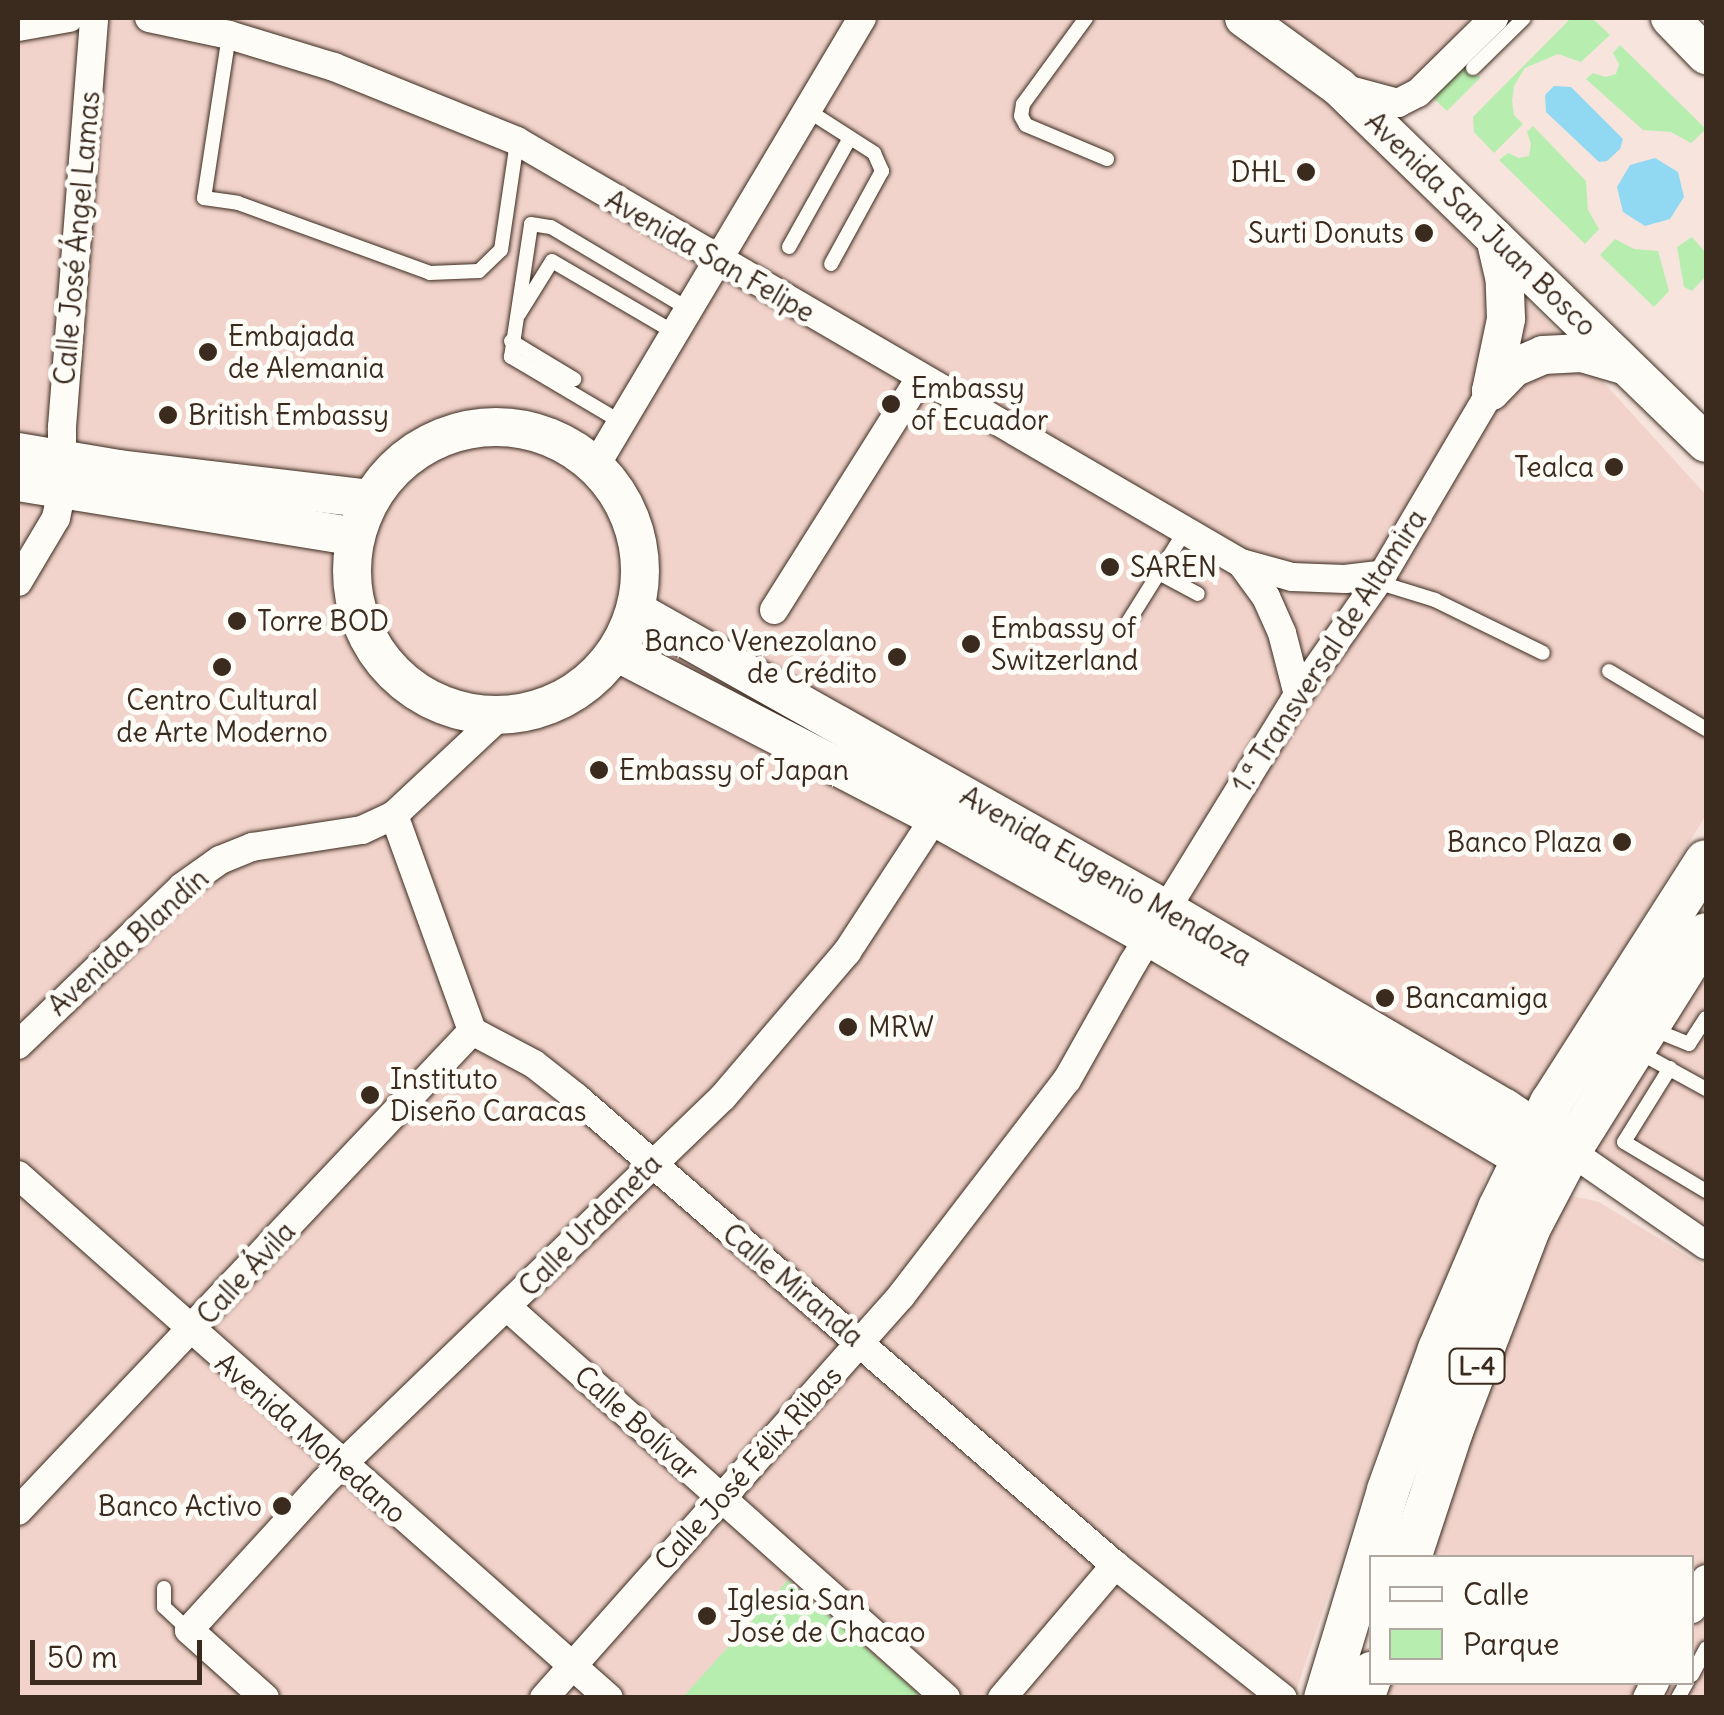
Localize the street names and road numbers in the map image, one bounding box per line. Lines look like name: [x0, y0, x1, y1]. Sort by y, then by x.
street label: Calle José Ángel Lamas: [47, 90, 107, 386]
street label: Avenida San Juan Bosco: [1358, 105, 1604, 343]
street label: Avenida San Felipe: [600, 183, 820, 329]
street label: 1.ª Transversal de Altamira: [1225, 503, 1433, 799]
street label: Avenida Eugenio Mendoza: [954, 779, 1258, 973]
street label: Avenida Blandín: [41, 861, 215, 1023]
street label: Calle Urdaneta: [512, 1147, 668, 1303]
street label: Calle Ávila: [190, 1215, 302, 1331]
street label: Calle Miranda: [716, 1216, 870, 1354]
street label: Avenida Mohedano: [209, 1346, 413, 1530]
road number: L-4: [1447, 1346, 1507, 1386]
street label: Calle Bolívar: [568, 1358, 706, 1488]
street label: Calle José Félix Ribas: [647, 1359, 849, 1577]

